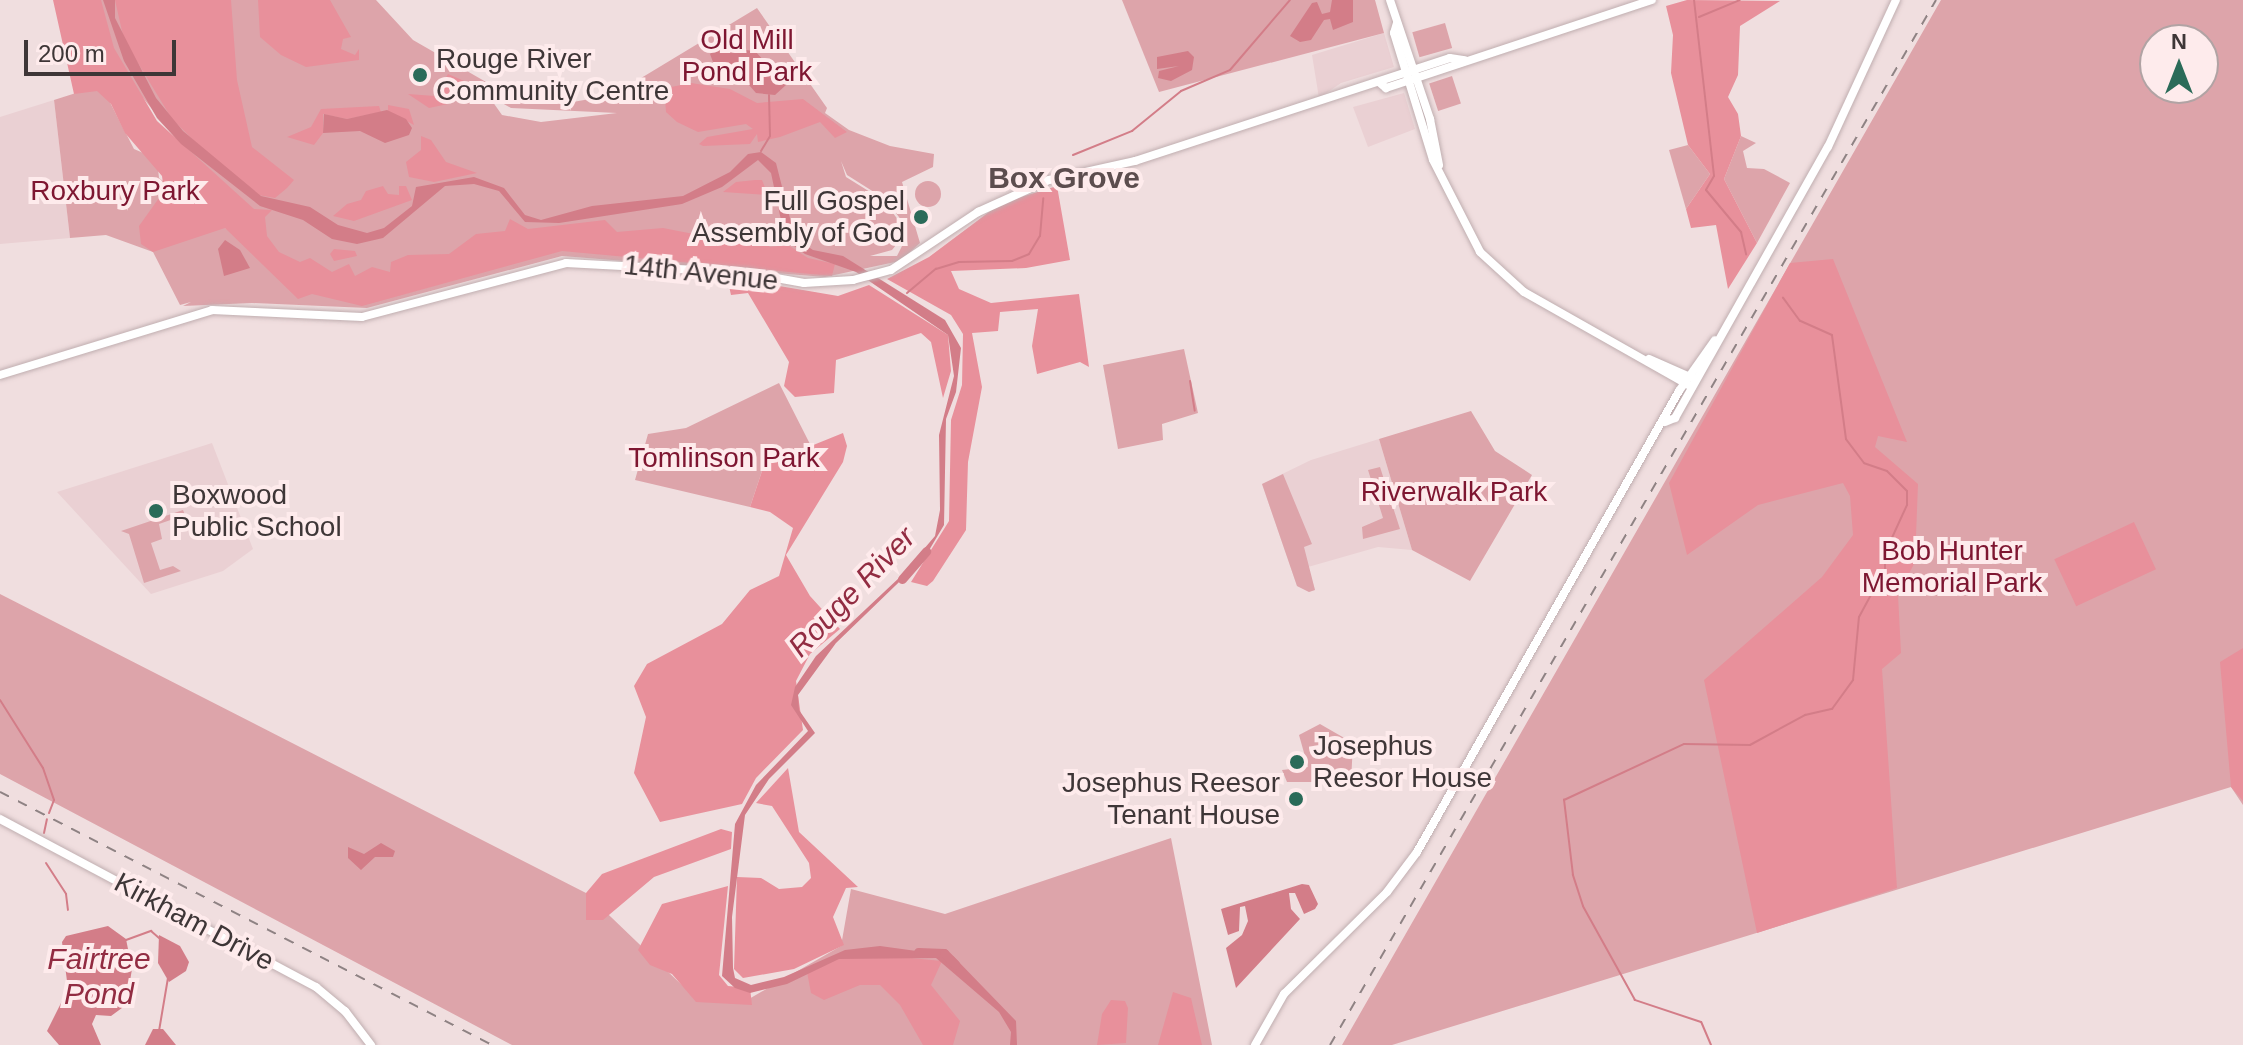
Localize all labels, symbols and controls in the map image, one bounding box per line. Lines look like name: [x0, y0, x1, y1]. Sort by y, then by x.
park label: Old Mill Pond Park: [682, 23, 812, 89]
scale bar: [28, 24, 180, 74]
north arrow: [2139, 24, 2219, 104]
text: N: [2171, 29, 2187, 54]
text: 200 m: [38, 40, 105, 67]
place label: Rouge River Community Centre: [436, 42, 669, 108]
marker: Rouge River Community Centre: [411, 66, 429, 84]
district label: Box Grove: [988, 160, 1140, 196]
park label: Roxbury Park: [30, 174, 200, 208]
place label: Full Gospel Assembly of God: [692, 184, 905, 250]
marker: Full Gospel Assembly of God: [912, 208, 930, 226]
street label: 14th Avenue: [621, 248, 781, 298]
park label: Tomlinson Park: [628, 441, 820, 475]
park label: Riverwalk Park: [1361, 475, 1547, 509]
place label: Boxwood Public School: [172, 478, 342, 544]
marker: Boxwood Public School: [147, 502, 165, 520]
water label: Rouge River: [781, 520, 923, 664]
park label: Bob Hunter Memorial Park: [1862, 534, 2042, 600]
place label: Josephus Reesor House: [1313, 729, 1492, 795]
marker: Josephus Reesor House: [1288, 753, 1306, 771]
place label: Josephus Reesor Tenant House: [1062, 766, 1280, 832]
marker: Josephus Reesor Tenant House: [1287, 790, 1305, 808]
street label: Kirkham Drive: [108, 866, 280, 978]
water label: Fairtree Pond: [47, 941, 151, 1012]

